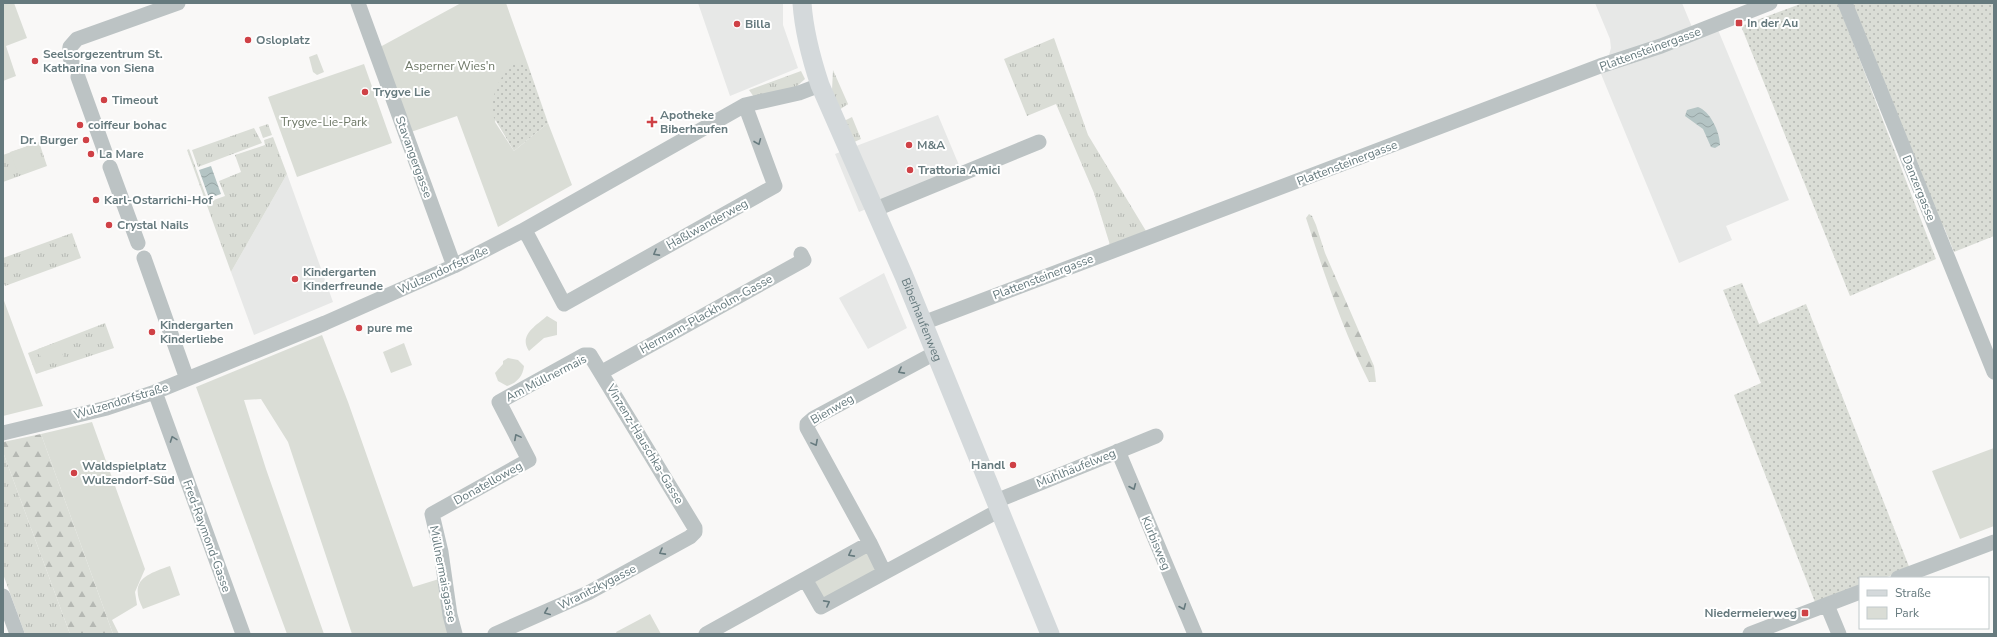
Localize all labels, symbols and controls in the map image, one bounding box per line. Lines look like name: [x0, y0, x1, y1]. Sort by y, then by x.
place label: In der Au: [1747, 15, 1798, 31]
place label: Billa: [745, 16, 771, 32]
marker: In der Au: [1734, 18, 1744, 28]
marker: Billa: [732, 19, 742, 29]
street label: Plattensteinergasse: [1597, 23, 1703, 75]
place label: Osloplatz: [256, 32, 310, 48]
marker: Osloplatz: [243, 35, 253, 45]
place label: Seelsorgezentrum St. Katharina von Siena: [43, 46, 163, 76]
marker: Seelsorgezentrum St. Katharina von Siena: [30, 56, 40, 66]
park label: Asperner Wies'n: [405, 58, 495, 74]
place label: Trygve Lie: [373, 84, 431, 100]
marker: Trygve Lie: [360, 87, 370, 97]
place label: Timeout: [112, 92, 158, 108]
marker: Timeout: [99, 95, 109, 105]
place label: Apotheke Biberhaufen: [660, 107, 728, 137]
park label: Trygve-Lie-Park: [281, 114, 368, 130]
street label: Stavangergasse: [392, 114, 436, 200]
place label: coiffeur bohac: [88, 117, 167, 133]
marker: Apotheke Biberhaufen: [647, 117, 657, 127]
marker: coiffeur bohac: [75, 120, 85, 130]
place label: Dr. Burger: [20, 132, 78, 148]
marker: Dr. Burger: [81, 135, 91, 145]
street label: Plattensteinergasse: [1294, 136, 1400, 190]
place label: M&A: [917, 137, 945, 153]
one-way arrow: [754, 138, 762, 145]
marker: M&A: [904, 140, 914, 150]
place label: La Mare: [99, 146, 144, 162]
marker: La Mare: [86, 149, 96, 159]
street label: Danzergasse: [1899, 153, 1939, 223]
place label: Trattoria Amici: [918, 162, 1000, 178]
marker: Trattoria Amici: [905, 165, 915, 175]
place label: Karl-Ostarrichi-Hof: [104, 192, 213, 208]
marker: Karl-Ostarrichi-Hof: [91, 195, 101, 205]
street label: Haßlwanderweg: [663, 195, 751, 253]
place label: Crystal Nails: [117, 217, 189, 233]
marker: Crystal Nails: [104, 220, 114, 230]
street label: Wulzendorfstraße: [395, 242, 491, 298]
one-way arrow: [653, 248, 660, 255]
street label: Plattensteinergasse: [990, 250, 1096, 304]
place label: Kindergarten Kinderfreunde: [303, 264, 383, 294]
street label: Hermann-Plackholm-Gasse: [637, 271, 775, 357]
marker: Kindergarten Kinderfreunde: [290, 274, 300, 284]
street label: Biberhaufenweg: [898, 275, 946, 364]
place label: Kindergarten Kinderliebe: [160, 317, 233, 347]
place label: pure me: [367, 320, 413, 336]
marker: pure me: [354, 323, 364, 333]
marker: Kindergarten Kinderliebe: [147, 327, 157, 337]
street label: Am Müllnermais: [503, 351, 589, 405]
one-way arrow: [898, 366, 905, 373]
street label: Wulzendorfstraße: [72, 379, 170, 423]
street label: Vinzenz-Hauschka-Gasse: [602, 380, 687, 507]
street label: Bienweg: [807, 390, 857, 428]
one-way arrow: [515, 434, 522, 442]
one-way arrow: [169, 436, 177, 443]
one-way arrow: [811, 439, 818, 446]
street label: Mühlhäufelweg: [1034, 445, 1118, 491]
place label: Handl: [971, 457, 1005, 473]
place label: Waldspielplatz Wulzendorf-Süd: [82, 458, 175, 488]
street label: Donatelloweg: [451, 458, 525, 508]
marker: Handl: [1008, 460, 1018, 470]
marker: Waldspielplatz Wulzendorf-Süd: [69, 468, 79, 478]
street label: Fred-Raymond-Gasse: [179, 478, 235, 594]
one-way arrow: [1128, 483, 1136, 490]
street label: Kürbisweg: [1137, 514, 1175, 572]
street label: Müllnermaisgasse: [426, 524, 460, 624]
one-way arrow: [659, 547, 666, 555]
one-way arrow: [848, 549, 855, 556]
street label: Wranitzkygasse: [555, 560, 639, 614]
legend: [1859, 577, 1989, 629]
text: Straße: [1895, 585, 1931, 601]
one-way arrow: [823, 601, 830, 608]
one-way arrow: [1179, 603, 1187, 610]
place label: Niedermeierweg: [1705, 605, 1797, 621]
text: Park: [1895, 605, 1920, 621]
one-way arrow: [544, 607, 552, 615]
marker: Niedermeierweg: [1800, 608, 1810, 618]

